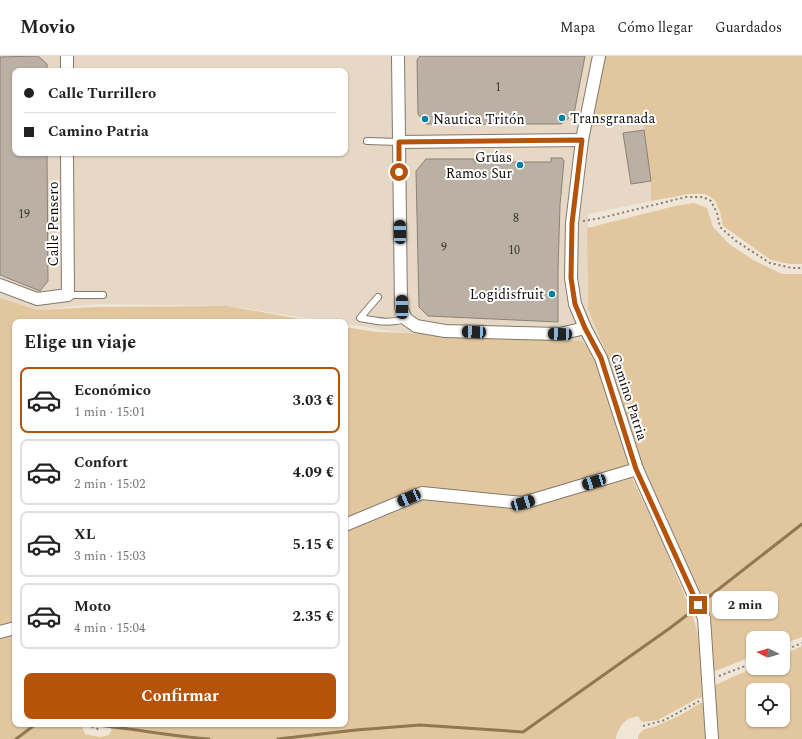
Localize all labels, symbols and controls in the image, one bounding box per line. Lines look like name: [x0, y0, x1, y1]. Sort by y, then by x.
text: Movio: [20, 13, 75, 42]
text: Mapa: [560, 17, 595, 38]
text: Cómo llegar: [617, 17, 693, 38]
text: Guardados: [715, 17, 782, 38]
house number: 1: [495, 78, 501, 97]
text: Calle Turrillero: [48, 82, 156, 105]
place label: Transgranada: [570, 108, 655, 129]
place label: Nautica Tritón: [433, 109, 525, 130]
marker: Transgranada: [557, 113, 567, 123]
marker: Nautica Tritón: [420, 114, 430, 124]
text: Camino Patria: [48, 120, 149, 143]
place label: Grúas Ramos Sur: [446, 147, 512, 184]
marker: Grúas Ramos Sur: [515, 160, 525, 170]
route start: [390, 163, 408, 181]
street label: Calle Pensero: [43, 182, 64, 266]
house number: 19: [18, 205, 30, 224]
house number: 8: [513, 209, 519, 228]
car: [394, 220, 406, 244]
house number: 9: [441, 238, 447, 257]
house number: 10: [508, 241, 520, 260]
place label: Logidisfruit: [470, 284, 544, 305]
marker: Logidisfruit: [547, 289, 557, 299]
car: [396, 295, 408, 319]
car: [462, 326, 486, 338]
car: [548, 328, 572, 340]
text: Elige un viaje: [24, 329, 136, 356]
street label: Camino Patria: [605, 351, 653, 443]
text: Económico: [74, 379, 151, 402]
icon: car: [26, 382, 62, 418]
text: 3.03 €: [293, 389, 334, 412]
text: 1 min · 15:01: [74, 402, 146, 422]
text: Confort: [74, 451, 128, 474]
icon: car: [26, 454, 62, 490]
text: 4.09 €: [293, 461, 334, 484]
car: [581, 473, 607, 491]
text: 2 min · 15:02: [74, 474, 146, 494]
car: [396, 488, 422, 508]
car: [510, 494, 536, 512]
text: XL: [74, 523, 95, 546]
icon: car: [26, 526, 62, 562]
text: 5.15 €: [293, 533, 334, 556]
text: 3 min · 15:03: [74, 546, 146, 566]
callout: 2 min: [712, 591, 778, 619]
text: Moto: [74, 595, 111, 618]
text: 2 min: [728, 595, 762, 615]
route end: [689, 596, 707, 614]
icon: car: [26, 598, 62, 634]
text: 2.35 €: [293, 605, 334, 628]
text: 4 min · 15:04: [74, 618, 146, 638]
north arrow: [746, 631, 790, 675]
map controls: [746, 631, 790, 727]
button: Confirmar: [24, 673, 336, 719]
button: locate: [746, 683, 790, 727]

